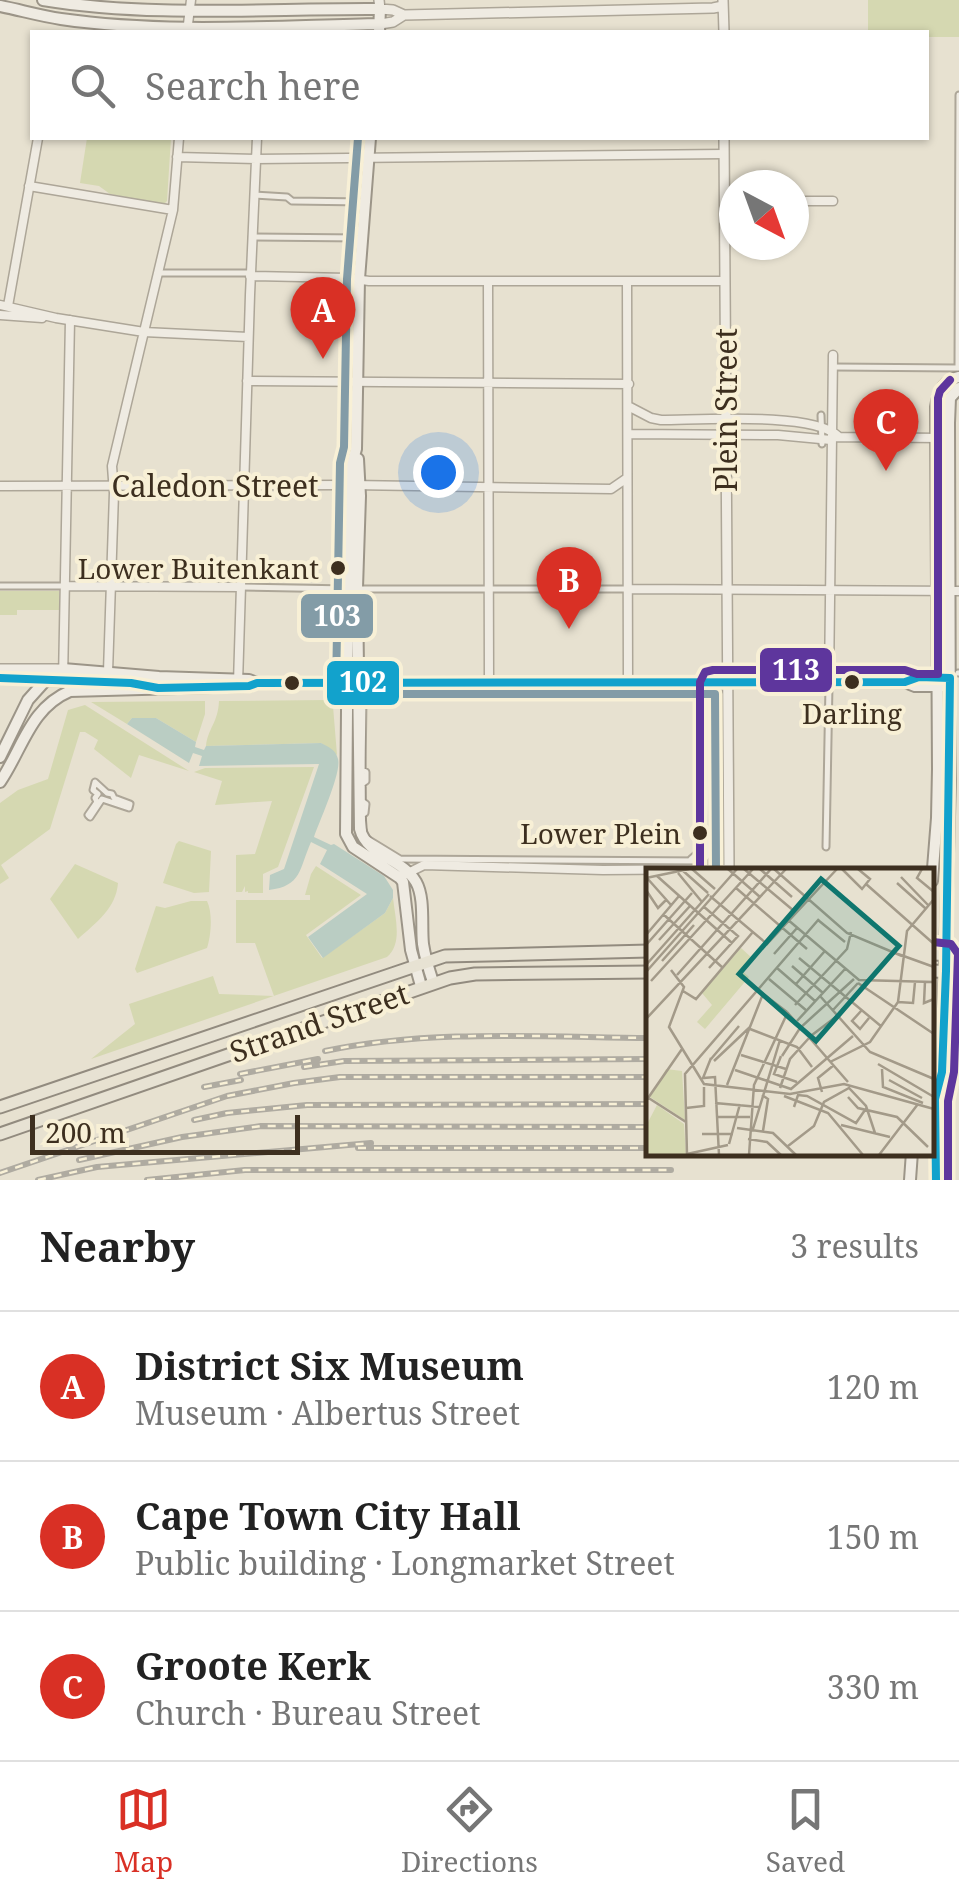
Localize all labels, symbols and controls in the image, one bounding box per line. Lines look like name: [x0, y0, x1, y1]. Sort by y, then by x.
search box: [30, 30, 929, 140]
icon: search: [65, 58, 120, 113]
text: Search here: [145, 59, 361, 111]
north arrow: [719, 170, 809, 260]
pin: A: [290, 276, 356, 359]
street label: Plein Street: [705, 328, 746, 492]
pin: C: [854, 388, 918, 471]
your location: [413, 447, 464, 498]
street label: Caledon Street: [111, 465, 319, 506]
pin: B: [536, 546, 602, 629]
place label: Lower Buitenkant: [78, 549, 319, 587]
marker: Lower Buitenkant: [328, 558, 348, 578]
line badge: 103: [299, 592, 375, 640]
text: 103: [313, 596, 361, 634]
line badge: 113: [758, 646, 834, 694]
text: 113: [772, 650, 820, 688]
line badge: 102: [325, 659, 401, 707]
text: 102: [339, 662, 387, 700]
marker: Darling: [842, 672, 862, 692]
unlabelled marker: [282, 673, 302, 693]
place label: Darling: [802, 694, 902, 732]
place label: Lower Plein: [520, 814, 681, 852]
marker: Lower Plein: [690, 823, 710, 843]
inset map: [646, 868, 934, 1155]
street label: Strand Street: [224, 972, 414, 1072]
scale bar: [30, 1110, 300, 1154]
text: 200 m: [45, 1113, 126, 1151]
text: Nearby: [40, 1217, 195, 1274]
text: 3 results: [790, 1224, 919, 1267]
text: District Six Museum: [135, 1339, 524, 1391]
text: A: [60, 1365, 85, 1408]
text: 120 m: [827, 1365, 919, 1408]
text: Museum · Albertus Street: [135, 1391, 520, 1434]
text: Cape Town City Hall: [135, 1489, 521, 1541]
text: B: [62, 1515, 83, 1558]
text: 150 m: [827, 1515, 919, 1558]
text: Public building · Longmarket Street: [135, 1541, 675, 1584]
text: Groote Kerk: [135, 1639, 371, 1691]
text: C: [62, 1665, 83, 1708]
text: 330 m: [827, 1665, 919, 1708]
text: Church · Bureau Street: [135, 1691, 480, 1734]
tab: Map: [114, 1782, 173, 1880]
tab: Directions: [401, 1782, 538, 1880]
tab: Saved: [766, 1782, 845, 1880]

